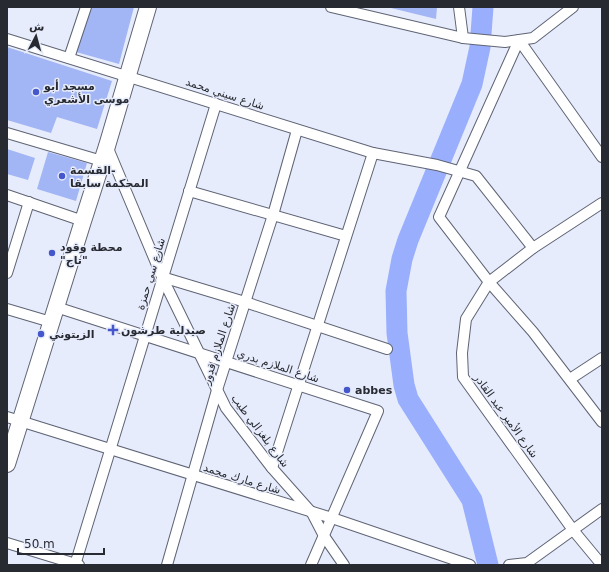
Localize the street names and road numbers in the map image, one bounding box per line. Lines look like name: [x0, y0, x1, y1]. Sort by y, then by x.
street label: شارع سيني محمد: [184, 75, 266, 113]
street label: شارع سي حمزة: [134, 236, 168, 312]
street label: شارع الملازم قدور: [199, 302, 238, 387]
street label: شارع الملازم بدري: [235, 347, 321, 385]
street label: شارع الأمير عبد القادر: [471, 370, 542, 461]
street label: شارع بلغزالي طيب: [228, 392, 292, 470]
street label: شارع مارك محمد: [202, 461, 282, 497]

